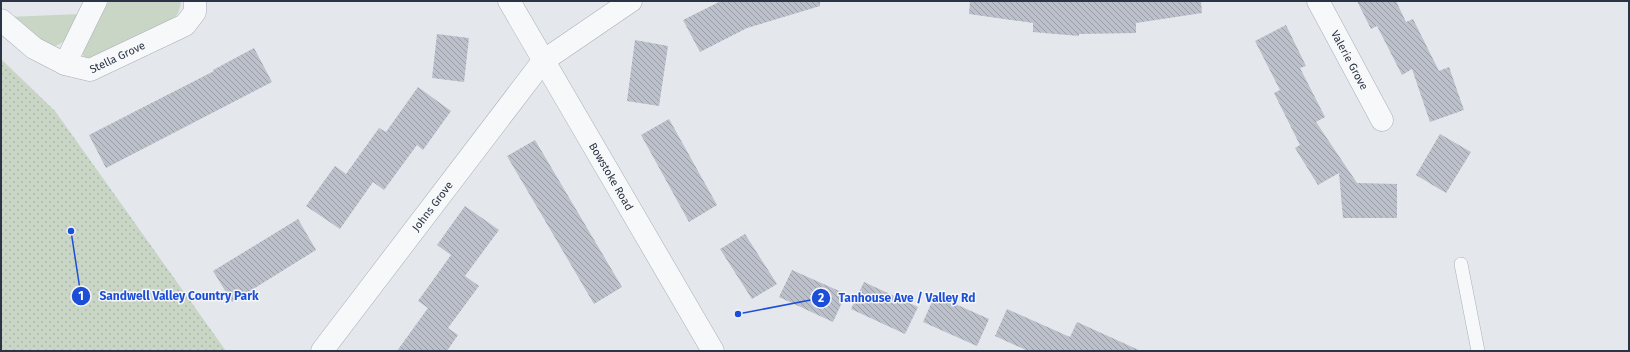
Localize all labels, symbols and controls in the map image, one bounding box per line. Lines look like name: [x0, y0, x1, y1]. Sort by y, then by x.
street label: Valerie Grove: [1328, 28, 1371, 92]
street label: Stella Grove: [87, 38, 147, 76]
street label: Bowstoke Road: [586, 140, 636, 213]
street label: Johns Grove: [409, 179, 455, 234]
callout: Sandwell Valley Country Park: [71, 284, 266, 308]
callout: Tanhouse Ave / Valley Rd: [811, 286, 984, 310]
text: 1: [78, 289, 84, 303]
text: Sandwell Valley Country Park: [99, 289, 259, 303]
text: 2: [818, 291, 824, 305]
text: Tanhouse Ave / Valley Rd: [838, 291, 976, 305]

